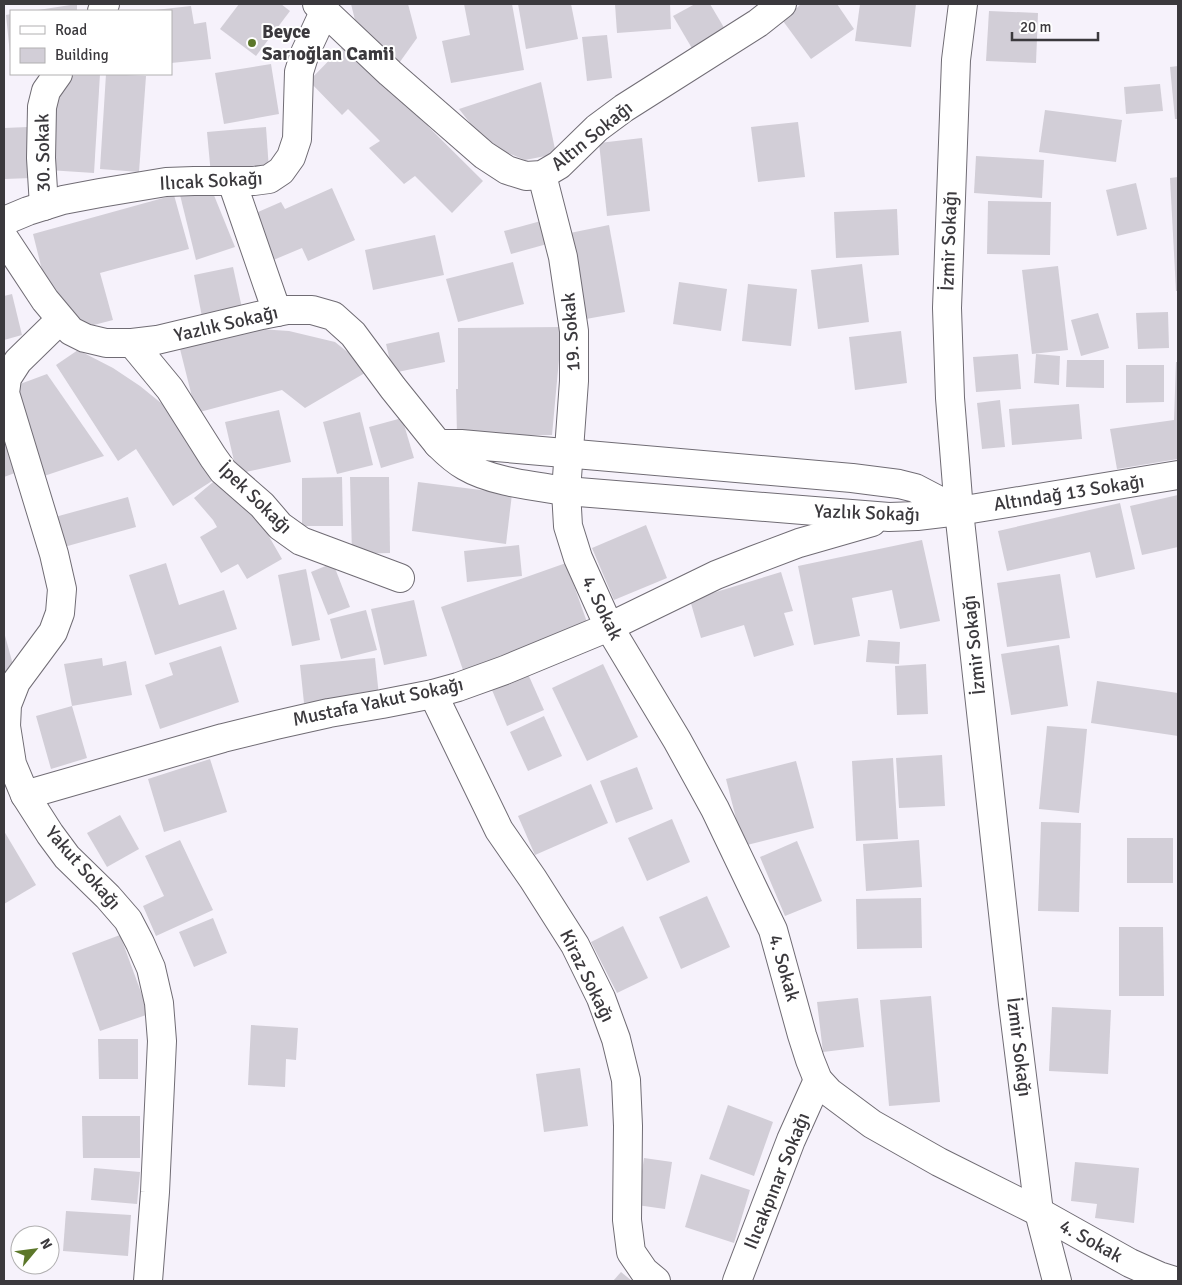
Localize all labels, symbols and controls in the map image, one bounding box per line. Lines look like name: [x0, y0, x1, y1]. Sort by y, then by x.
legend: [10, 10, 172, 75]
scale bar: [1012, 10, 1098, 42]
text: 20 m: [1020, 18, 1051, 36]
place label: Beyce Sarıoğlan Camii: [262, 20, 394, 66]
text: Road: [55, 21, 87, 39]
marker: Beyce Sarıoğlan Camii: [246, 37, 258, 49]
text: Building: [55, 46, 109, 64]
street label: Altın Sokağı: [546, 96, 638, 176]
street label: 30. Sokak: [30, 113, 56, 193]
street label: Ilıcak Sokağı: [159, 166, 263, 196]
street label: İzmir Sokağı: [935, 190, 963, 292]
street label: 19. Sokak: [556, 291, 586, 372]
street label: Yazlık Sokağı: [172, 300, 280, 348]
street label: İpek Sokağı: [213, 457, 297, 539]
street label: Altındağ 13 Sokağı: [992, 469, 1146, 517]
street label: Yazlık Sokağı: [814, 499, 920, 527]
street label: 4. Sokak: [576, 572, 628, 644]
street label: İzmir Sokağı: [957, 594, 991, 696]
street label: Mustafa Yakut Sokağı: [290, 672, 466, 732]
street label: Yakut Sokağı: [40, 821, 126, 915]
street label: Kiraz Sokağı: [554, 926, 620, 1026]
street label: 4. Sokak: [763, 932, 805, 1005]
street label: İzmir Sokağı: [1001, 996, 1037, 1098]
street label: Ilıcakpınar Sokağı: [739, 1109, 815, 1253]
street label: 4. Sokak: [1055, 1214, 1127, 1268]
north arrow: [10, 1225, 60, 1275]
text: N: [36, 1236, 56, 1252]

